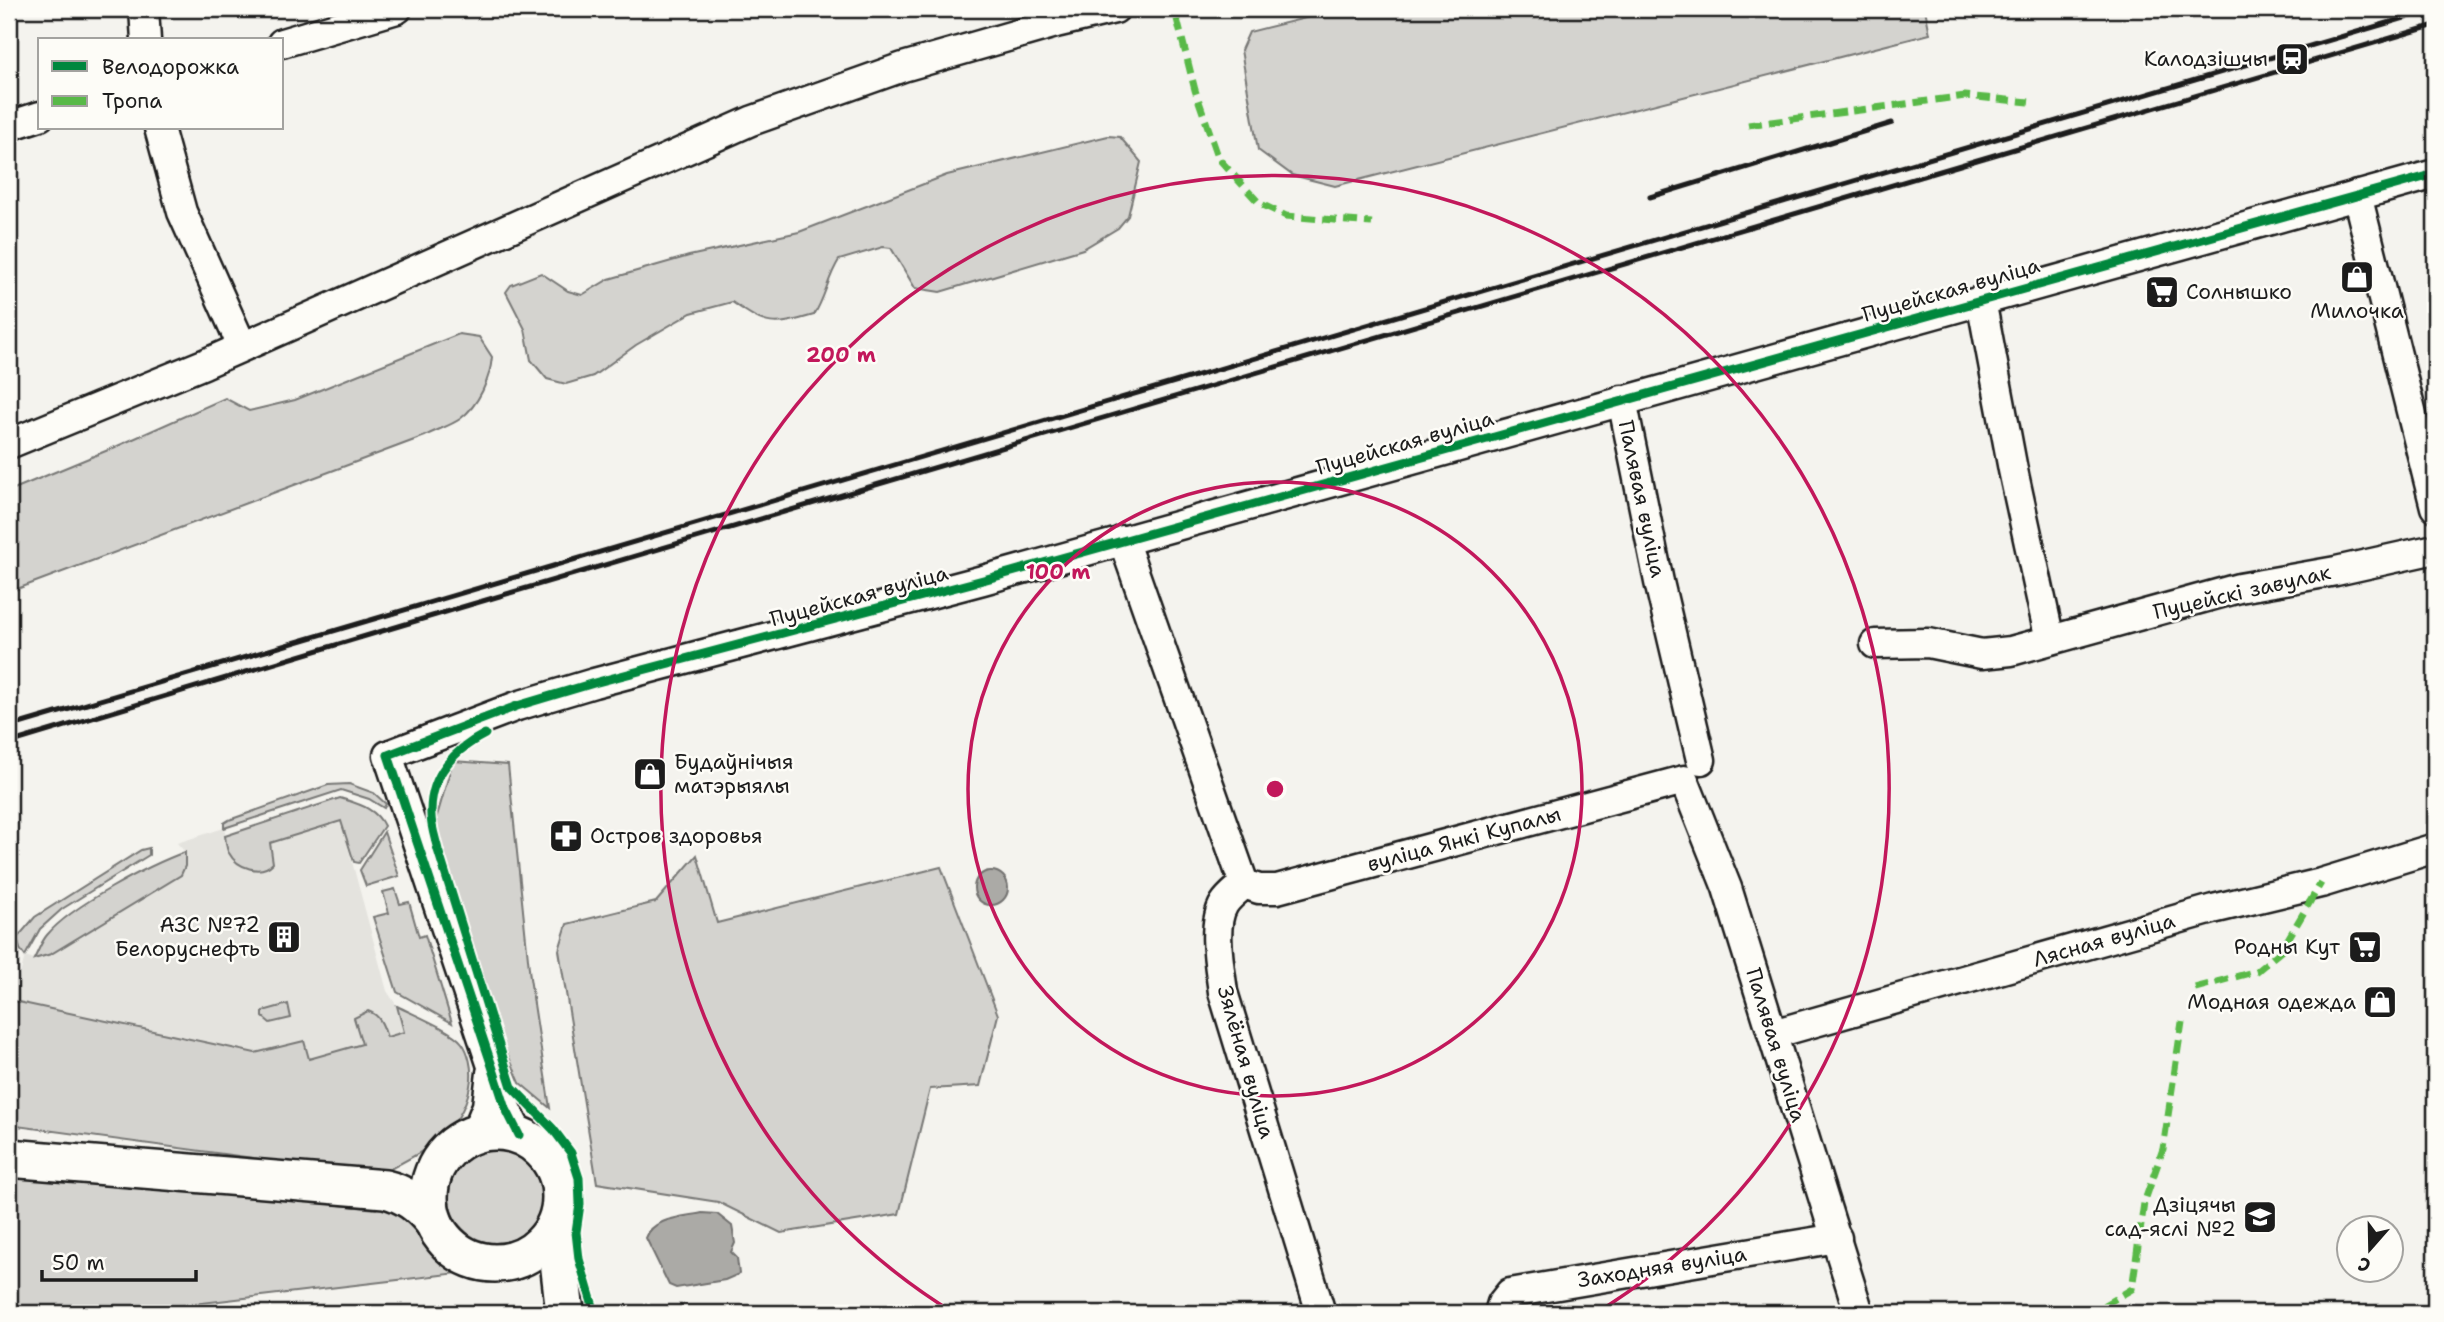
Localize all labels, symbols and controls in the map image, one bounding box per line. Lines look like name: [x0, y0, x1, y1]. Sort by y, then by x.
legend: [38, 38, 284, 130]
station icon: Калодзішчы: [2273, 40, 2311, 78]
place label: Калодзішчы: [2144, 45, 2268, 73]
text: Велодорожка: [102, 53, 239, 81]
text: Тропа: [102, 87, 162, 115]
street label: Пуцейская вуліца: [1859, 251, 2043, 329]
shop icon: Милочка: [2338, 258, 2376, 296]
supermarket icon: Солнышко: [2143, 273, 2181, 311]
place label: Солнышко: [2186, 278, 2292, 306]
place label: Милочка: [2310, 297, 2404, 325]
text: 200 m: [806, 341, 876, 369]
street label: Пуцейская вуліца: [1313, 404, 1497, 482]
street label: Палявая вуліца: [1612, 418, 1672, 580]
text: 100 m: [1026, 558, 1090, 586]
street label: Пуцейскі завулак: [2151, 558, 2333, 626]
street label: Пуцейская вуліца: [767, 559, 951, 633]
place label: Будаўнічыя матэрыялы: [674, 748, 794, 800]
shop icon: Будаўнічыя матэрыялы: [631, 755, 669, 793]
centre of rings: [1263, 777, 1287, 801]
street label: вуліца Янкі Купалы: [1364, 800, 1564, 878]
pharmacy icon: Остров здоровья: [547, 817, 585, 855]
place label: Остров здоровья: [590, 822, 762, 850]
street label: Лясная вуліца: [2030, 906, 2178, 974]
place label: АЗС №72 Белоруснефть: [115, 911, 260, 963]
building icon: АЗС №72 Белоруснефть: [265, 918, 303, 956]
supermarket icon: Родны Кут: [2346, 928, 2384, 966]
place label: Родны Кут: [2234, 933, 2340, 961]
street label: Палявая вуліца: [1739, 965, 1813, 1125]
street label: Зялёная вуліца: [1211, 982, 1281, 1142]
shop icon: Модная одежда: [2361, 983, 2399, 1021]
place label: Модная одежда: [2187, 988, 2356, 1016]
place label: Дзіцячы сад-яслі №2: [2104, 1191, 2236, 1243]
school or university icon: Дзіцячы сад-яслі №2: [2241, 1198, 2279, 1236]
north arrow: [2336, 1214, 2406, 1284]
scale bar: [42, 1238, 196, 1282]
street label: Заходняя вуліца: [1576, 1240, 1748, 1294]
text: 50 m: [52, 1249, 105, 1277]
text: С: [2355, 1251, 2374, 1278]

